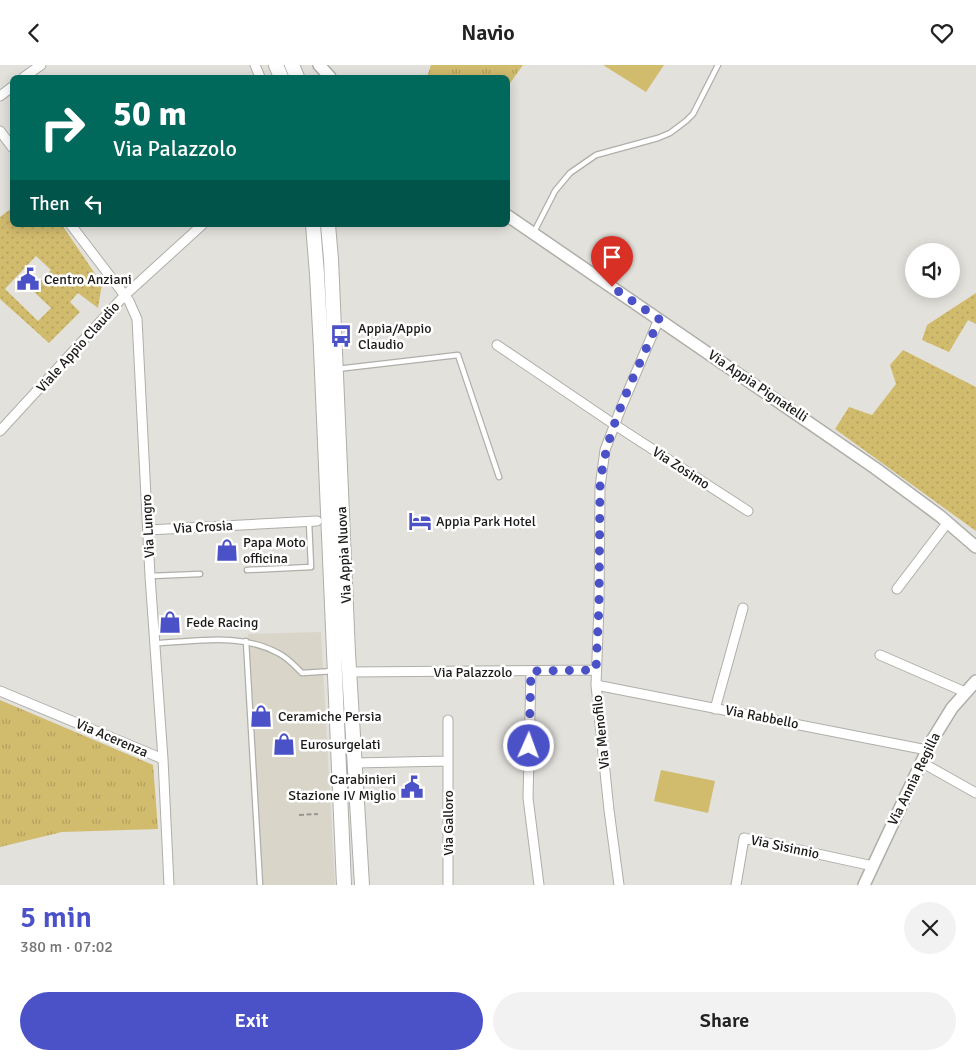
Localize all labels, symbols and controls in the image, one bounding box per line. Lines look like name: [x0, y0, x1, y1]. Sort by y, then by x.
icon: back: [20, 19, 48, 47]
text: Navio: [461, 19, 515, 46]
icon: heart: [928, 19, 956, 47]
text: 50 m: [113, 92, 187, 135]
icon: right: [30, 95, 95, 160]
text: Via Palazzolo: [113, 135, 237, 162]
icon: left: [80, 190, 108, 218]
text: Then: [30, 192, 70, 216]
pin: [591, 236, 633, 287]
icon: arrive: [598, 243, 626, 271]
map controls: [905, 243, 960, 298]
button: sound: [905, 243, 960, 298]
public building icon: Centro Anziani: [15, 266, 41, 292]
place label: Centro Anziani: [44, 271, 132, 288]
street label: Viale Appio Claudio: [33, 298, 123, 396]
place label: Appia/Appio Claudio: [358, 320, 432, 353]
bus stop icon: Appia/Appio Claudio: [328, 323, 354, 349]
street label: Via Appia Pignatelli: [705, 346, 811, 426]
street label: Via Zosimo: [649, 443, 713, 493]
street label: Via Lungro: [138, 494, 158, 558]
street label: Via Appia Nuova: [333, 506, 355, 604]
hotel icon: Appia Park Hotel: [407, 508, 433, 534]
place label: Appia Park Hotel: [436, 513, 536, 530]
street label: Via Crosia: [173, 517, 233, 537]
place label: Papa Moto officina: [243, 534, 306, 567]
shop icon: Papa Moto officina: [214, 537, 240, 563]
shop icon: Fede Racing: [157, 609, 183, 635]
place label: Fede Racing: [186, 614, 258, 631]
street label: Via Palazzolo: [434, 664, 512, 681]
street label: Via Menofilo: [589, 694, 613, 770]
street label: Via Rabbello: [724, 702, 800, 732]
shop icon: Ceramiche Persia: [248, 703, 274, 729]
place label: Ceramiche Persia: [278, 708, 382, 725]
street label: Via Acerenza: [73, 715, 151, 761]
position arrow: [502, 719, 554, 771]
street label: Via Annia Regilla: [884, 730, 944, 828]
shop icon: Eurosurgelati: [271, 731, 297, 757]
place label: Eurosurgelati: [300, 736, 381, 753]
place label: Carabinieri Stazione IV Miglio: [288, 771, 396, 804]
public building icon: Carabinieri Stazione IV Miglio: [399, 774, 425, 800]
street label: Via Galloro: [440, 790, 457, 856]
street label: Via Sisinnio: [749, 831, 821, 863]
text: 5 min: [20, 899, 92, 936]
button: close: [904, 902, 956, 954]
text: 380 m · 07:02: [20, 937, 113, 957]
button: Exit: [20, 992, 483, 1050]
button: Share: [493, 992, 956, 1050]

